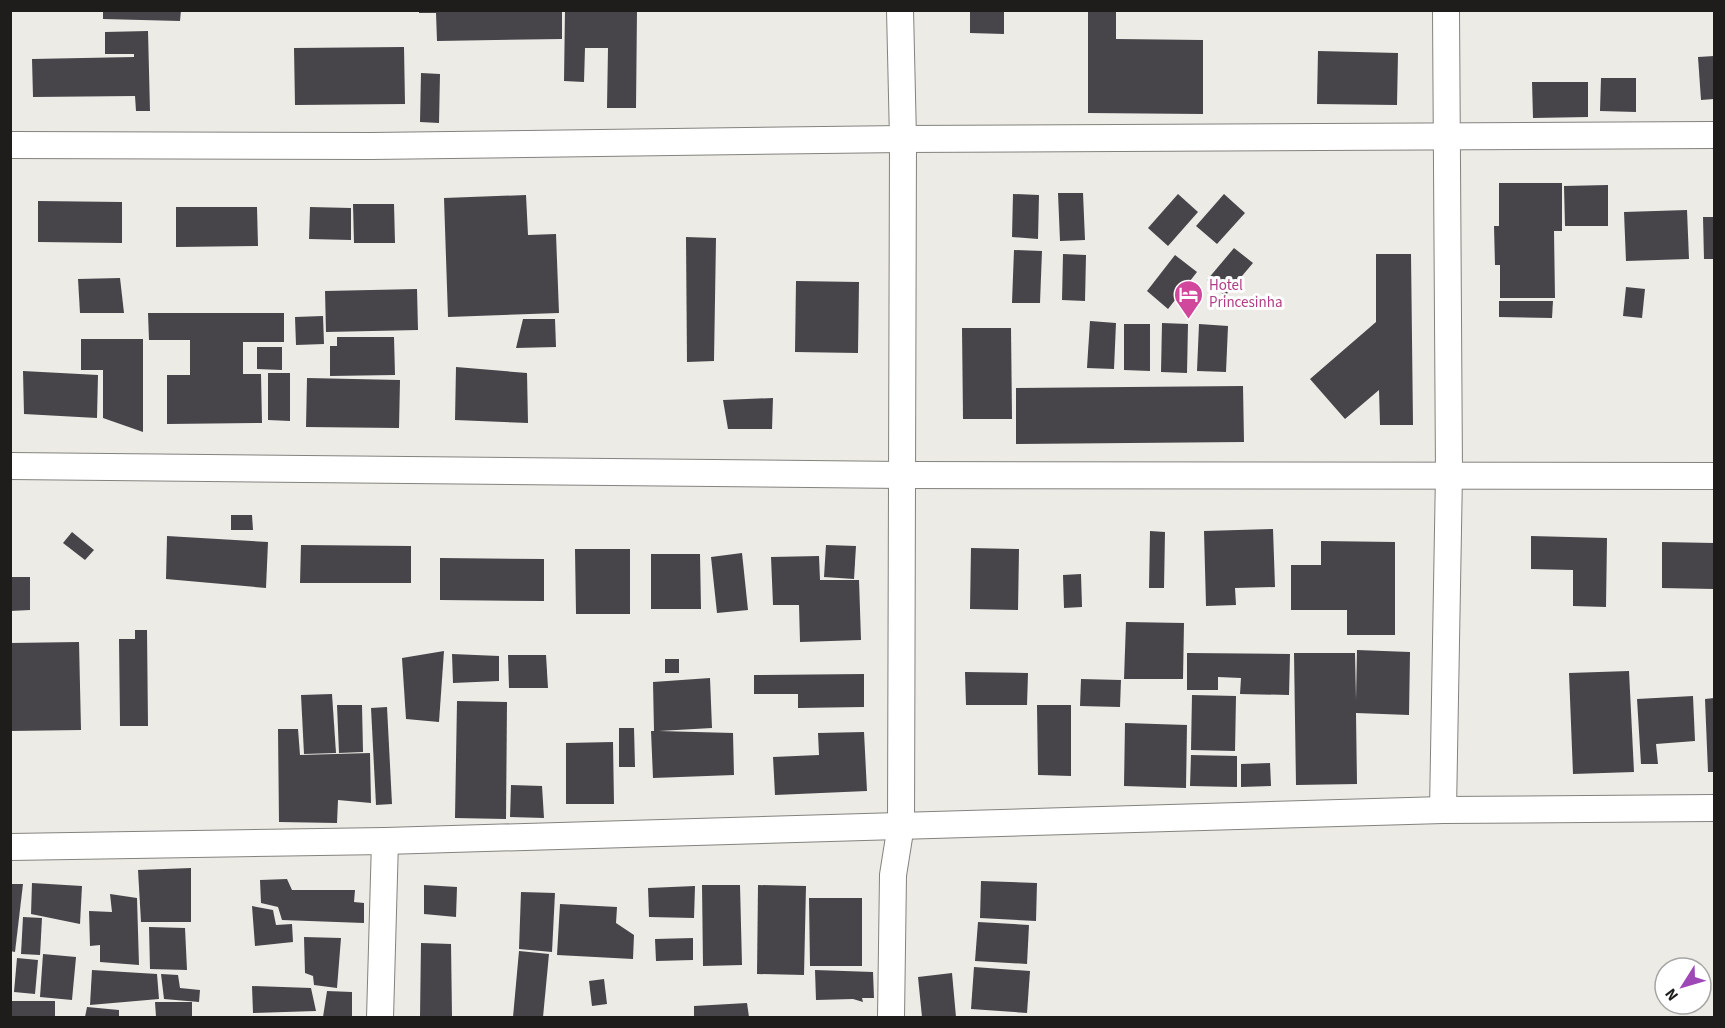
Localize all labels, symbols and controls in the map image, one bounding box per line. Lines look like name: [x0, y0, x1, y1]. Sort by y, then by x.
place label: Hotel Princesinha: [1209, 275, 1282, 313]
hotel icon: Hotel Princesinha: [1172, 278, 1204, 320]
north arrow: [1653, 956, 1713, 1016]
text: N: [1660, 984, 1684, 1005]

